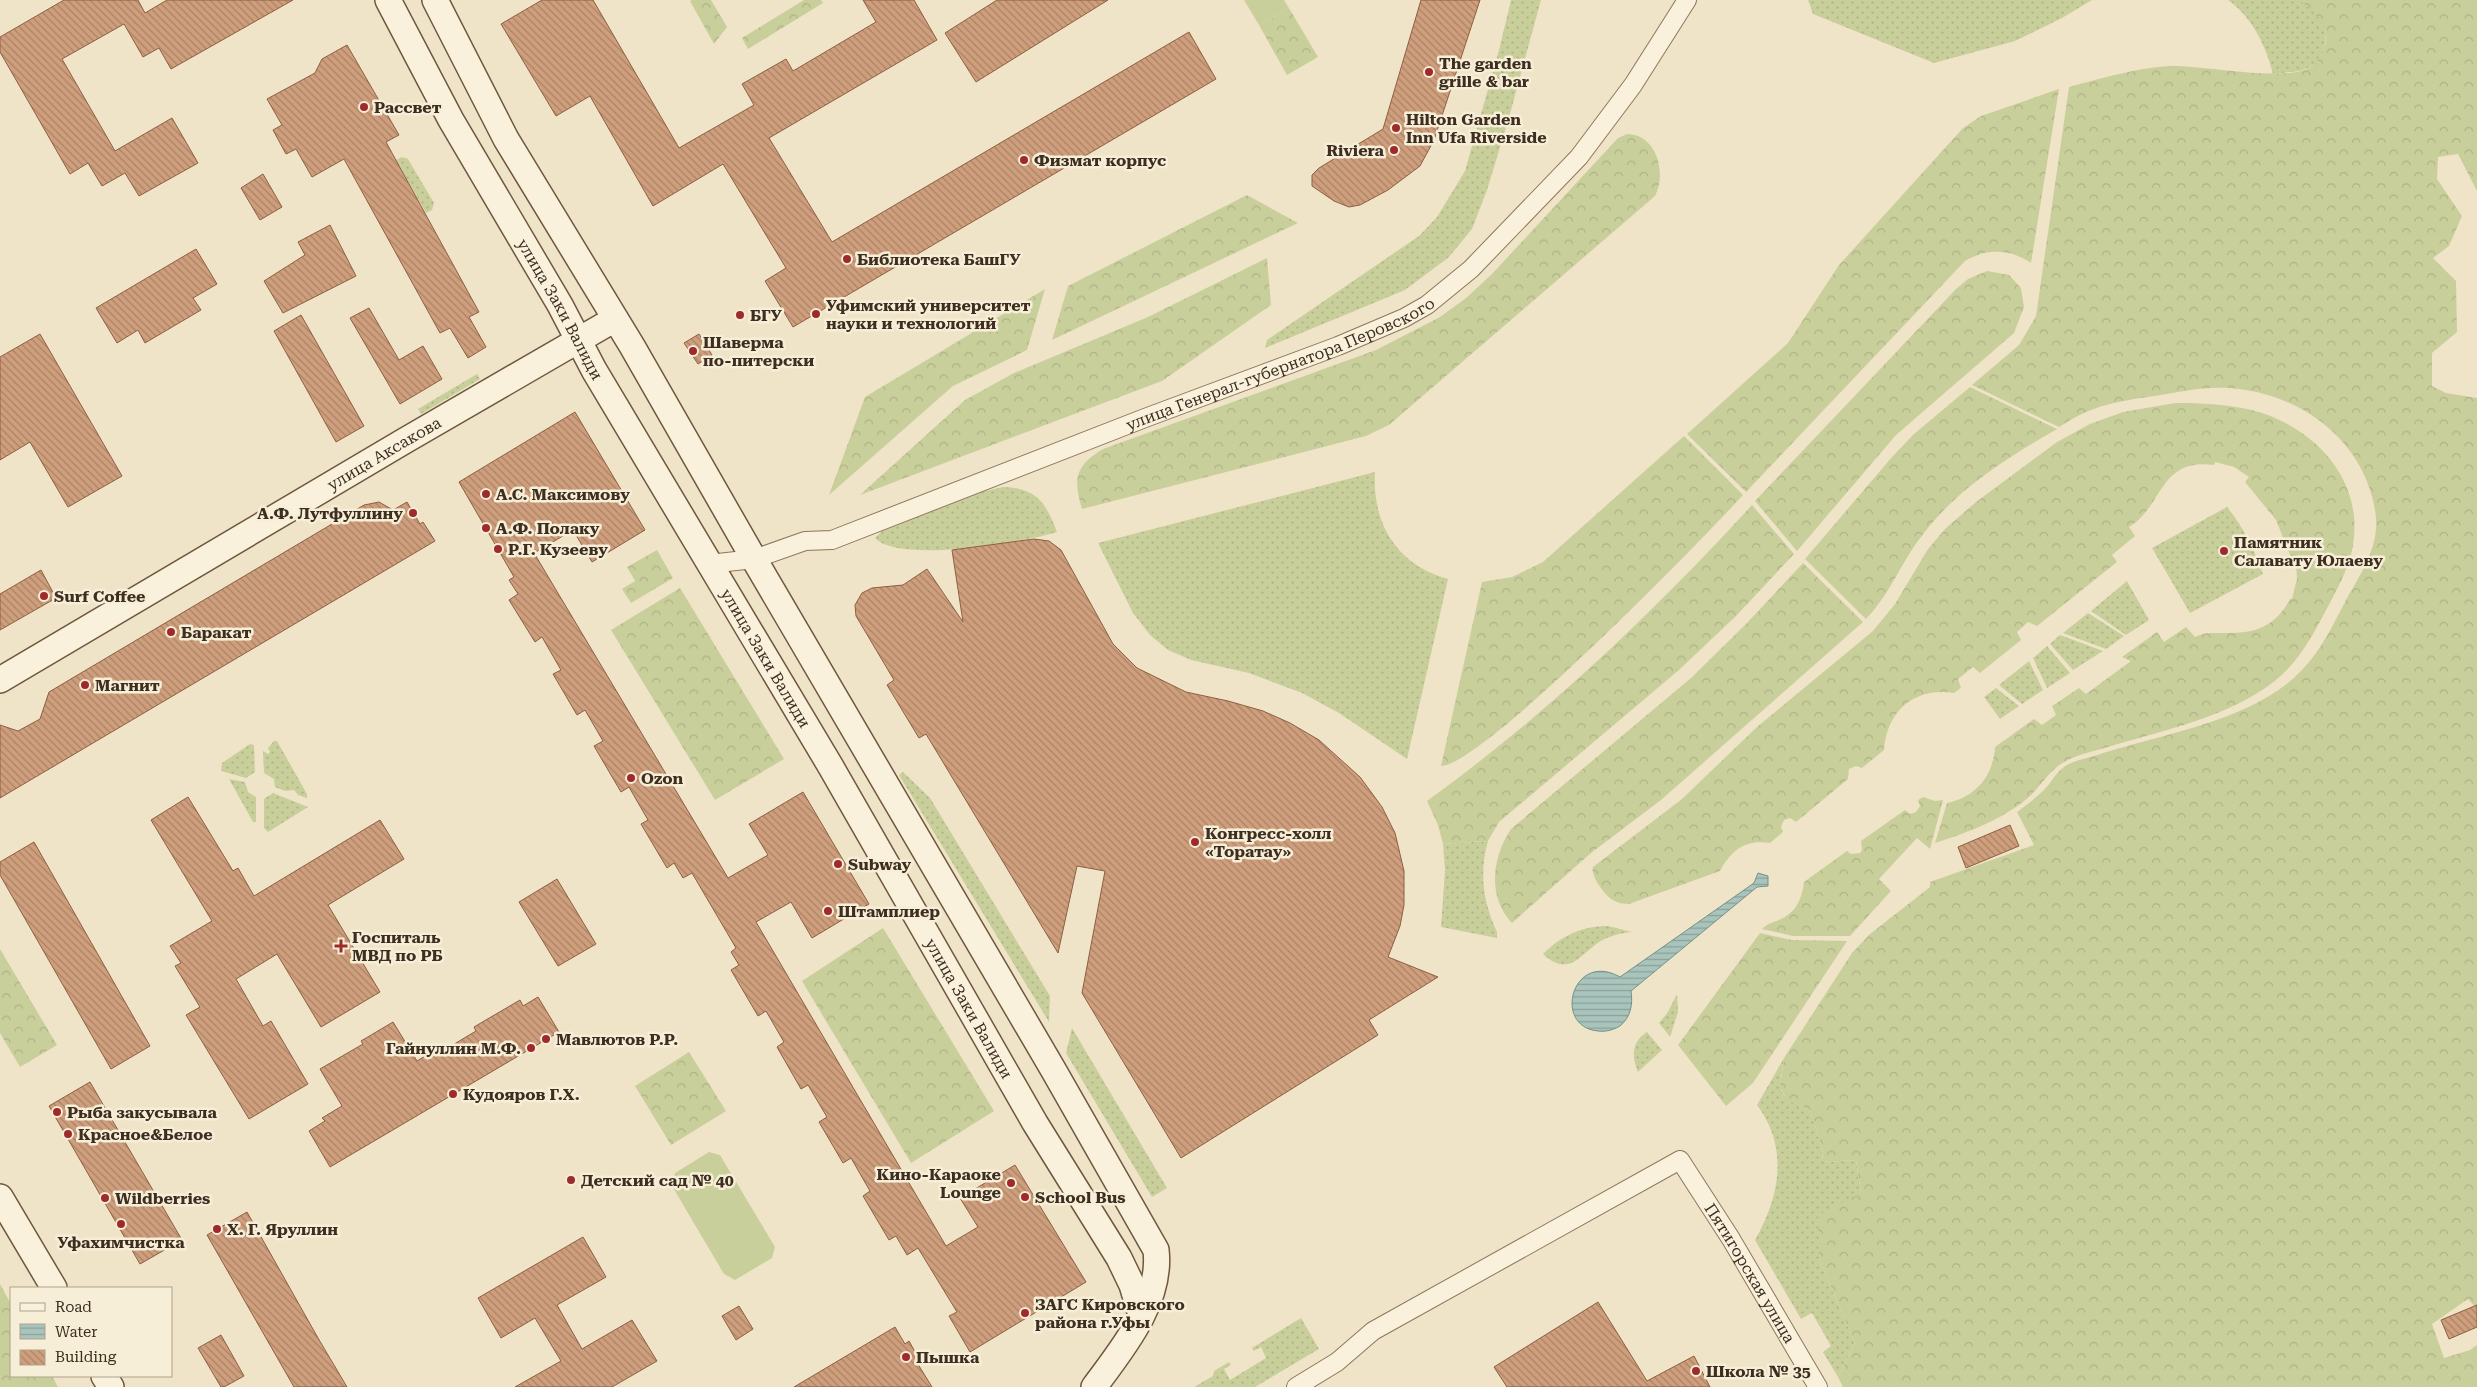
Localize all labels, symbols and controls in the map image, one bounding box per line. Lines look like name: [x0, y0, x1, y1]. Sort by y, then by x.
place label: The garden grille & bar: [1438, 54, 1532, 91]
marker: The garden grille & bar: [1423, 66, 1435, 78]
place label: Рассвет: [374, 98, 442, 117]
marker: Рассвет: [358, 101, 370, 113]
place label: Hilton Garden Inn Ufa Riverside: [1406, 110, 1547, 147]
marker: Hilton Garden Inn Ufa Riverside: [1390, 122, 1402, 134]
place label: Riviera: [1326, 141, 1385, 160]
marker: Riviera: [1388, 144, 1400, 156]
place label: Физмат корпус: [1034, 151, 1166, 170]
marker: Физмат корпус: [1018, 154, 1030, 166]
street label: улица Заки Валиди: [513, 235, 607, 384]
place label: Библиотека БашГУ: [857, 250, 1021, 269]
marker: Библиотека БашГУ: [841, 253, 853, 265]
street label: улица Генерал-губернатора Перовского: [1123, 294, 1439, 434]
place label: Уфимский университет науки и технологий: [826, 296, 1031, 333]
place label: БГУ: [750, 306, 782, 325]
marker: Уфимский университет науки и технологий: [810, 308, 822, 320]
marker: БГУ: [734, 309, 746, 321]
place label: Шаверма по-питерски: [703, 333, 814, 370]
marker: Шаверма по-питерски: [687, 345, 699, 357]
street label: улица Аксакова: [324, 413, 445, 494]
place label: А.С. Максимову: [496, 485, 630, 504]
marker: А.С. Максимову: [480, 488, 492, 500]
place label: А.Ф. Лутфуллину: [257, 504, 403, 523]
marker: А.Ф. Лутфуллину: [407, 507, 419, 519]
place label: А.Ф. Полаку: [496, 519, 600, 538]
marker: А.Ф. Полаку: [480, 522, 492, 534]
place label: Памятник Салавату Юлаеву: [2234, 533, 2383, 570]
place label: Р.Г. Кузееву: [508, 540, 608, 559]
marker: Р.Г. Кузееву: [492, 543, 504, 555]
marker: Памятник Салавату Юлаеву: [2218, 545, 2230, 557]
street label: улица Заки Валиди: [717, 585, 814, 731]
place label: Surf Coffee: [54, 587, 146, 606]
marker: Surf Coffee: [38, 590, 50, 602]
place label: Баракат: [181, 623, 252, 642]
marker: Баракат: [165, 626, 177, 638]
place label: Магнит: [95, 676, 160, 695]
marker: Магнит: [79, 679, 91, 691]
place label: Ozon: [641, 769, 684, 788]
marker: Ozon: [625, 772, 637, 784]
place label: Конгресс-холл «Торатау»: [1205, 824, 1331, 861]
marker: Конгресс-холл «Торатау»: [1189, 836, 1201, 848]
place label: Subway: [848, 855, 912, 874]
marker: Subway: [832, 858, 844, 870]
place label: Штамплиер: [838, 902, 940, 921]
marker: Штамплиер: [822, 905, 834, 917]
place label: Госпиталь МВД по РБ: [352, 928, 442, 965]
street label: улица Заки Валиди: [921, 935, 1017, 1082]
marker: Госпиталь МВД по РБ: [334, 939, 348, 953]
place label: Мавлютов Р.Р.: [556, 1030, 678, 1049]
marker: Мавлютов Р.Р.: [540, 1033, 552, 1045]
place label: Гайнуллин М.Ф.: [386, 1039, 521, 1058]
marker: Гайнуллин М.Ф.: [525, 1042, 537, 1054]
place label: Кудояров Г.Х.: [463, 1085, 580, 1104]
marker: Кудояров Г.Х.: [447, 1088, 459, 1100]
place label: Рыба закусывала: [67, 1103, 217, 1122]
marker: Рыба закусывала: [51, 1106, 63, 1118]
place label: Красное&Белое: [78, 1125, 213, 1144]
marker: Красное&Белое: [62, 1128, 74, 1140]
place label: Кино-Караоке Lounge: [877, 1165, 1001, 1202]
place label: Детский сад № 40: [581, 1171, 734, 1190]
marker: Детский сад № 40: [565, 1174, 577, 1186]
marker: Кино-Караоке Lounge: [1005, 1177, 1017, 1189]
place label: School Bus: [1035, 1188, 1126, 1207]
place label: Wildberries: [115, 1189, 210, 1208]
marker: School Bus: [1019, 1191, 1031, 1203]
marker: Wildberries: [99, 1192, 111, 1204]
street label: Пятигорская улица: [1700, 1200, 1799, 1347]
marker: Уфахимчистка: [115, 1218, 127, 1230]
place label: Х. Г. Яруллин: [227, 1220, 338, 1239]
marker: Х. Г. Яруллин: [211, 1223, 223, 1235]
place label: Уфахимчистка: [57, 1233, 185, 1252]
legend: [10, 1287, 172, 1377]
place label: ЗАГС Кировского района г.Уфы: [1035, 1295, 1185, 1332]
text: Road: [55, 1298, 92, 1316]
marker: ЗАГС Кировского района г.Уфы: [1019, 1307, 1031, 1319]
text: Water: [55, 1323, 97, 1341]
text: Building: [55, 1348, 117, 1366]
place label: Пышка: [916, 1348, 980, 1367]
marker: Пышка: [900, 1351, 912, 1363]
place label: Школа № 35: [1706, 1362, 1811, 1381]
marker: Школа № 35: [1690, 1365, 1702, 1377]

